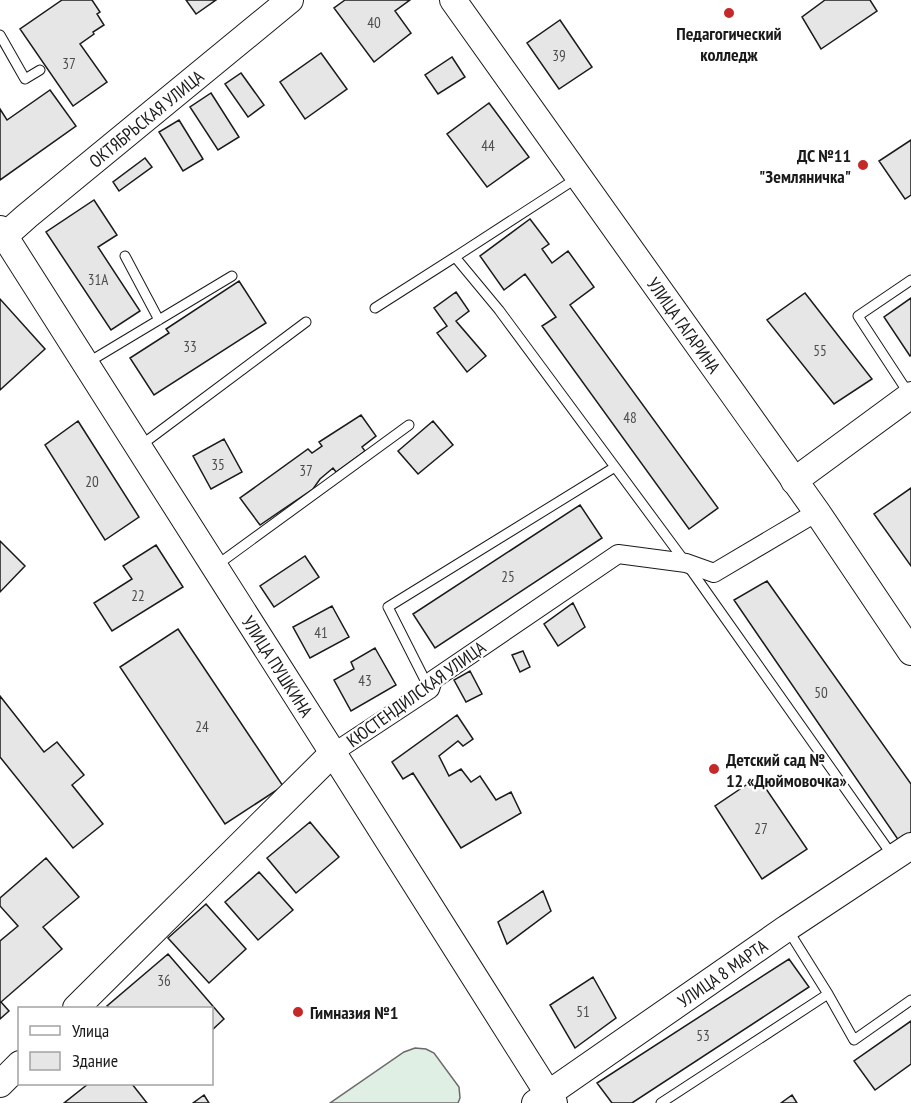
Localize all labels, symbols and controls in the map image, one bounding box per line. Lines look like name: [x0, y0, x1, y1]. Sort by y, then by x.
marker: Педагогический колледж: [722, 6, 736, 20]
house number: 40: [367, 13, 381, 32]
place label: Педагогический колледж: [676, 22, 782, 66]
house number: 39: [552, 46, 566, 65]
house number: 37: [62, 54, 76, 73]
street label: ОКТЯБРЬСКАЯ УЛИЦА: [84, 64, 208, 172]
house number: 44: [481, 136, 495, 155]
place label: ДС №11 "Земляничка": [759, 144, 851, 188]
marker: ДС №11 "Земляничка": [856, 158, 870, 172]
house number: 31А: [88, 270, 109, 289]
street label: УЛИЦА ГАГАРИНА: [642, 273, 726, 378]
house number: 33: [183, 337, 197, 356]
house number: 55: [813, 341, 827, 360]
house number: 48: [623, 408, 637, 427]
house number: 35: [211, 455, 225, 474]
house number: 37: [299, 461, 313, 480]
house number: 20: [85, 472, 99, 491]
house number: 25: [501, 567, 515, 586]
house number: 22: [131, 586, 145, 605]
street label: УЛИЦА ПУШКИНА: [237, 611, 319, 721]
house number: 41: [314, 623, 328, 642]
street label: КЮСТЕНДИЛСКАЯ УЛИЦА: [342, 636, 490, 752]
house number: 43: [358, 671, 372, 690]
house number: 50: [814, 683, 828, 702]
house number: 24: [195, 717, 209, 736]
place label: Детский сад № 12 «Дюймовочка»: [726, 748, 847, 792]
marker: Детский сад № 12 «Дюймовочка»: [707, 762, 721, 776]
house number: 27: [754, 819, 768, 838]
street label: УЛИЦА 8 МАРТА: [673, 934, 772, 1012]
house number: 36: [157, 971, 171, 990]
place label: Гимназия №1: [310, 1001, 398, 1024]
house number: 51: [576, 1002, 590, 1021]
marker: Гимназия №1: [291, 1005, 305, 1019]
legend: [18, 1007, 213, 1085]
text: Улица: [72, 1019, 109, 1042]
house number: 53: [696, 1026, 710, 1045]
text: Здание: [72, 1049, 118, 1072]

